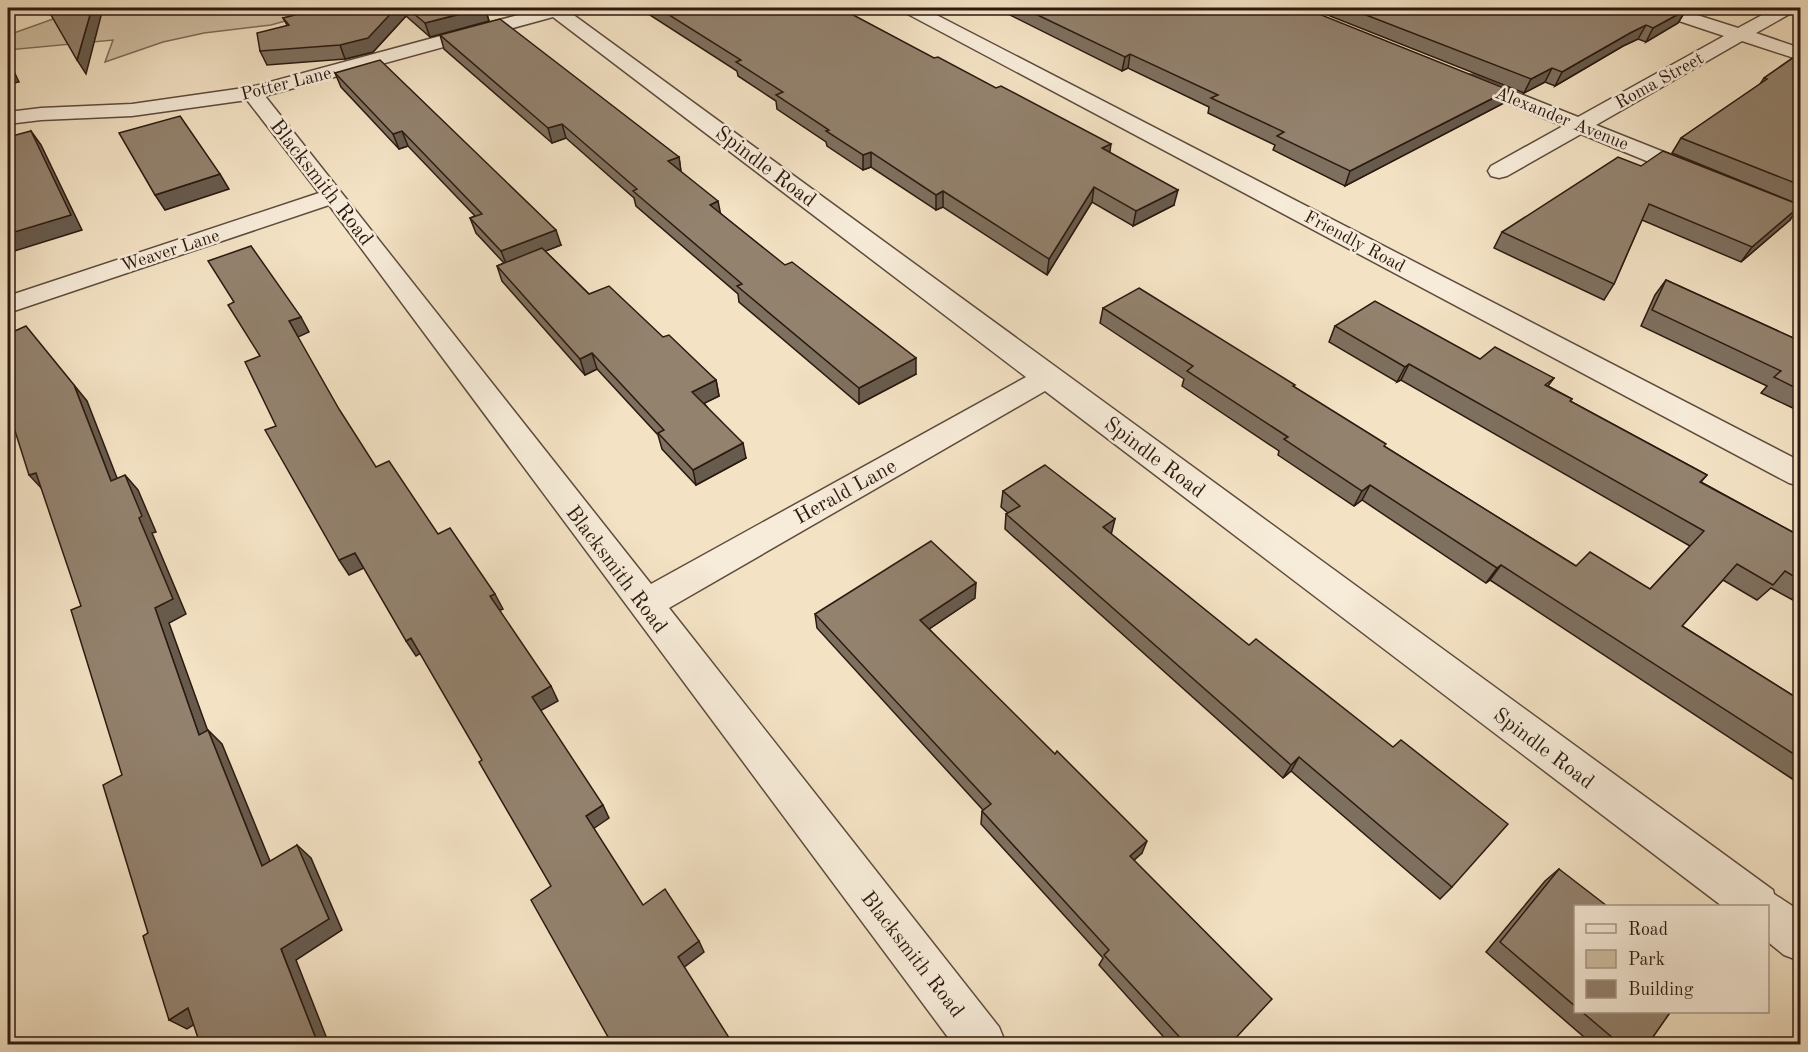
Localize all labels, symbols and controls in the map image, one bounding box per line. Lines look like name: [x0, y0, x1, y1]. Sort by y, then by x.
street label: Roma Street: [1612, 49, 1707, 112]
street label: Potter Lane: [239, 64, 333, 104]
street label: Alexander Avenue: [1492, 84, 1631, 154]
street label: Blacksmith Road: [265, 116, 376, 250]
street label: Spindle Road: [711, 123, 819, 212]
street label: Friendly Road: [1301, 208, 1408, 276]
street label: Weaver Lane: [119, 227, 222, 275]
street label: Spindle Road: [1100, 414, 1208, 503]
street label: Herald Lane: [791, 456, 900, 529]
street label: Blacksmith Road: [561, 502, 670, 638]
street label: Spindle Road: [1489, 705, 1597, 794]
street label: Blacksmith Road: [856, 888, 967, 1022]
legend: [1574, 905, 1769, 1013]
text: Road: [1628, 921, 1668, 939]
text: Park: [1628, 951, 1665, 969]
text: Building: [1628, 981, 1694, 999]

